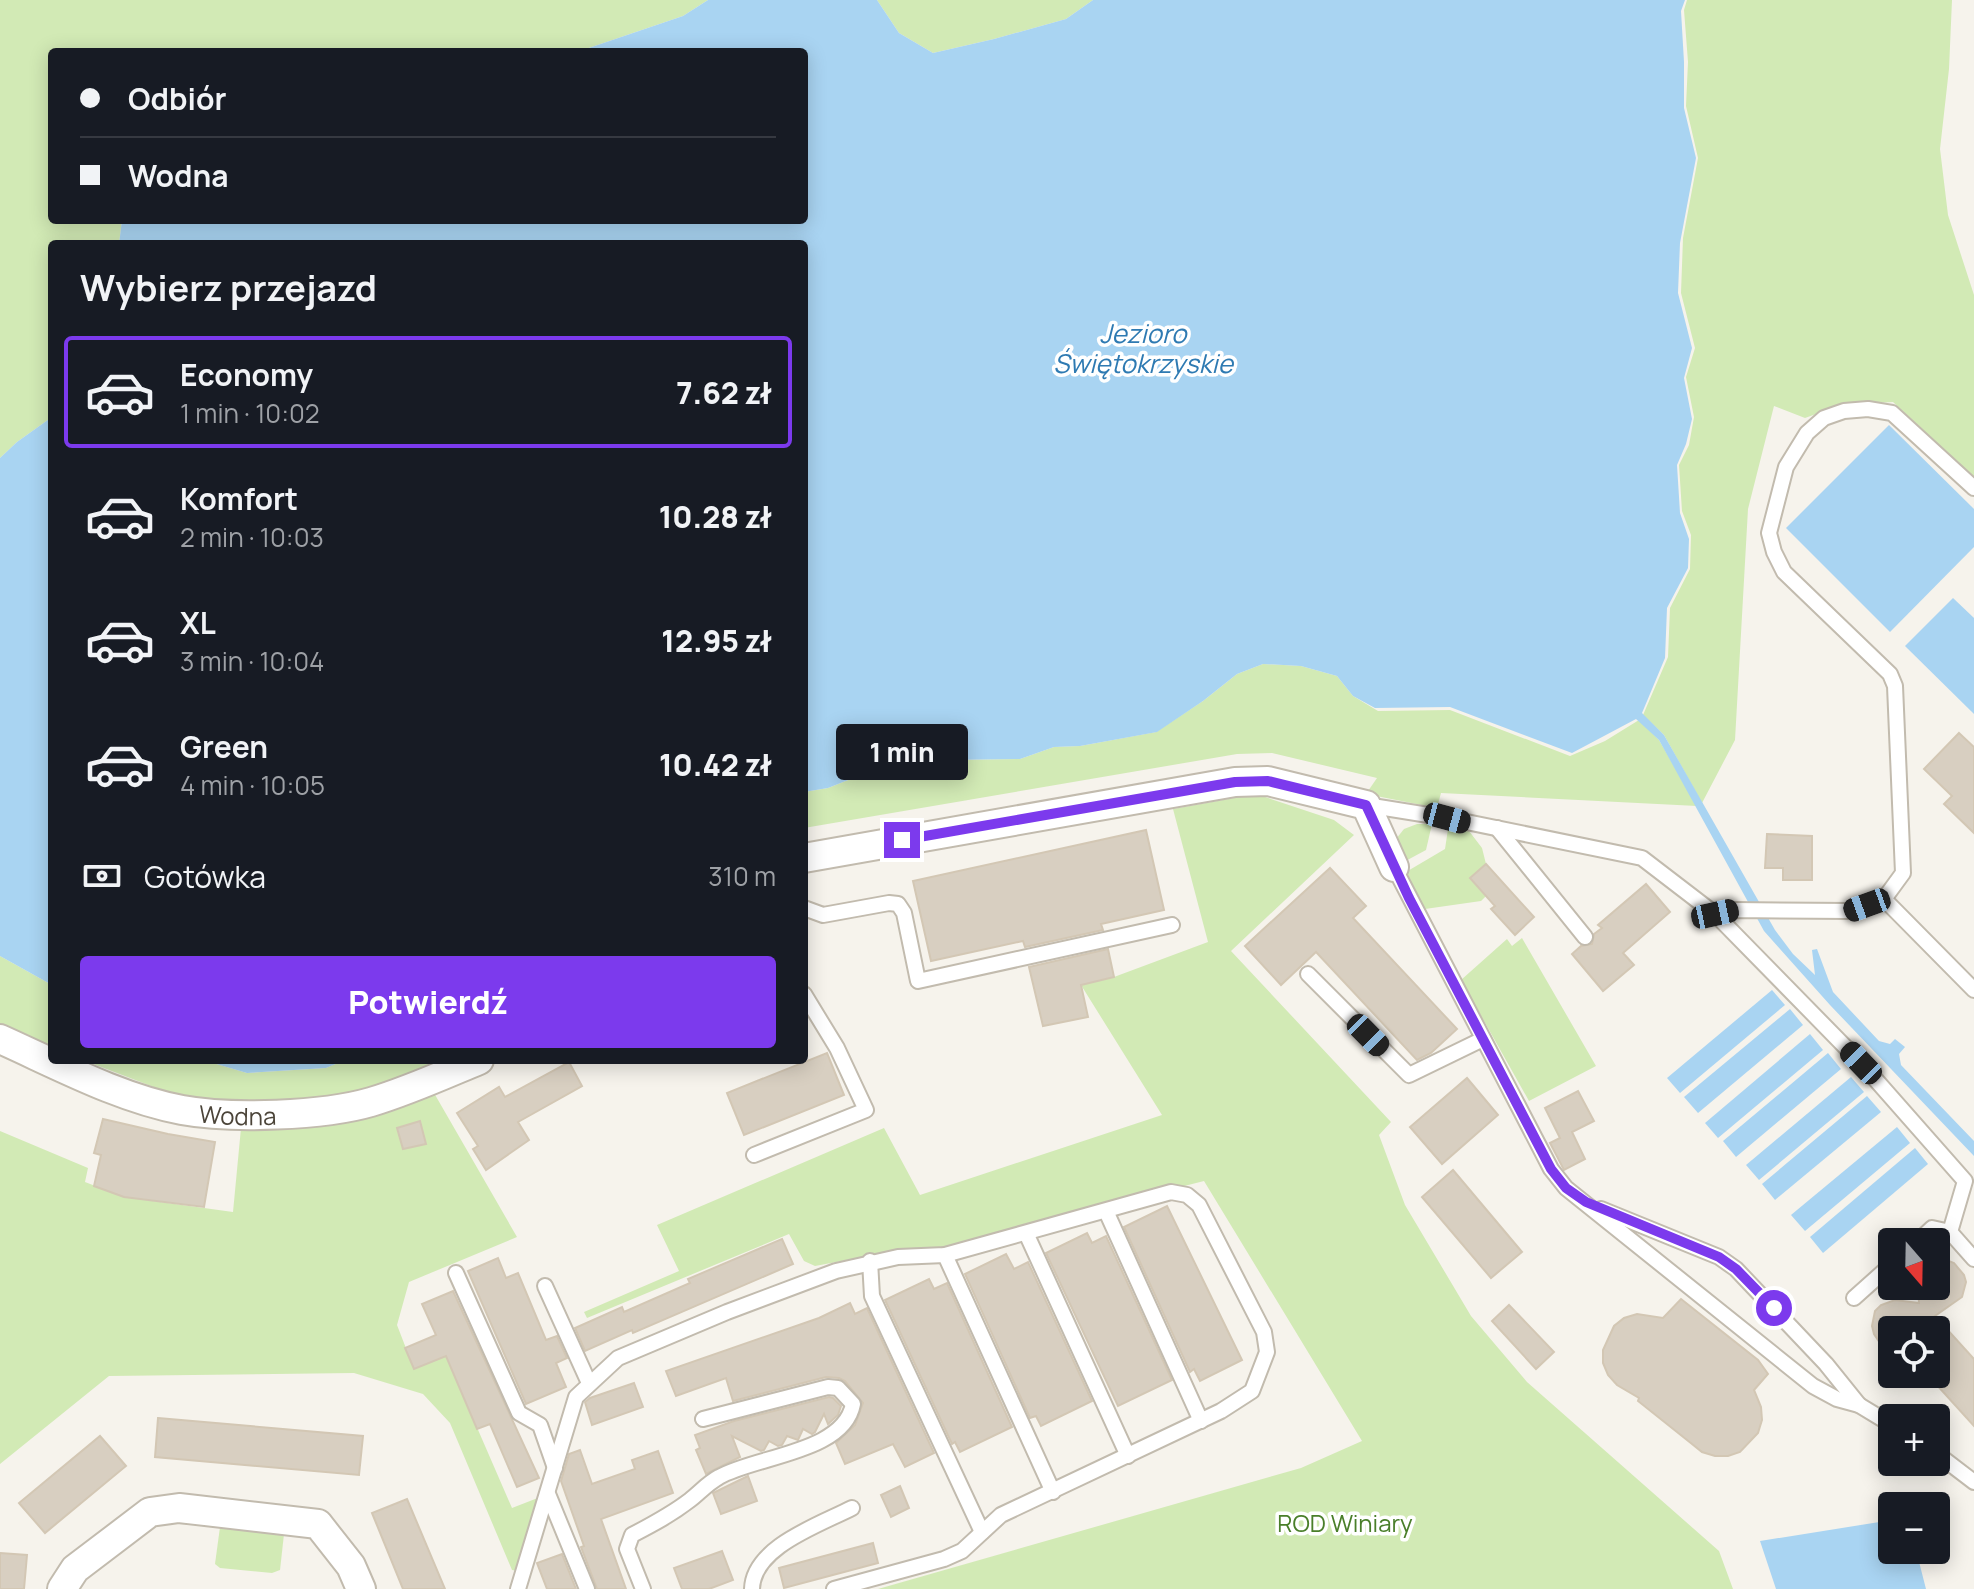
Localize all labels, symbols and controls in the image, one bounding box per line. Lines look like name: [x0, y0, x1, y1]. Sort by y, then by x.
text: Odbiór: [128, 78, 226, 119]
text: Wodna: [128, 155, 229, 196]
text: Wybierz przejazd: [80, 263, 377, 312]
water label: Jezioro Świętokrzyskie: [1053, 315, 1235, 381]
text: Economy: [180, 354, 313, 395]
icon: car: [84, 356, 156, 428]
text: 7.62 zł: [676, 372, 772, 413]
text: 1 min · 10:02: [180, 395, 320, 431]
text: Komfort: [180, 478, 298, 519]
icon: car: [84, 480, 156, 552]
text: 10.28 zł: [659, 496, 772, 537]
text: 2 min · 10:03: [180, 519, 324, 555]
text: XL: [180, 602, 216, 643]
icon: car: [84, 604, 156, 676]
text: 12.95 zł: [661, 620, 772, 661]
text: 3 min · 10:04: [180, 643, 324, 679]
callout: 1 min: [836, 724, 968, 780]
text: Green: [180, 726, 268, 767]
icon: car: [84, 728, 156, 800]
text: 1 min: [869, 734, 935, 770]
text: 10.42 zł: [659, 744, 772, 785]
text: 4 min · 10:05: [180, 767, 325, 803]
car: [1421, 800, 1473, 836]
route end: [884, 822, 920, 858]
icon: cash: [80, 854, 124, 898]
text: Gotówka: [144, 856, 266, 897]
text: 310 m: [708, 858, 776, 894]
car: [1840, 886, 1894, 924]
car: [1689, 897, 1741, 931]
button: Potwierdź: [80, 956, 776, 1048]
car: [1343, 1010, 1393, 1060]
car: [1836, 1037, 1886, 1089]
street label: Wodna: [198, 1096, 277, 1132]
north arrow: [1878, 1228, 1950, 1300]
map controls: [1878, 1228, 1950, 1564]
route start: [1756, 1290, 1792, 1326]
button: locate: [1878, 1316, 1950, 1388]
button: +: [1878, 1404, 1950, 1476]
button: −: [1878, 1492, 1950, 1564]
park label: ROD Winiary: [1277, 1506, 1413, 1539]

